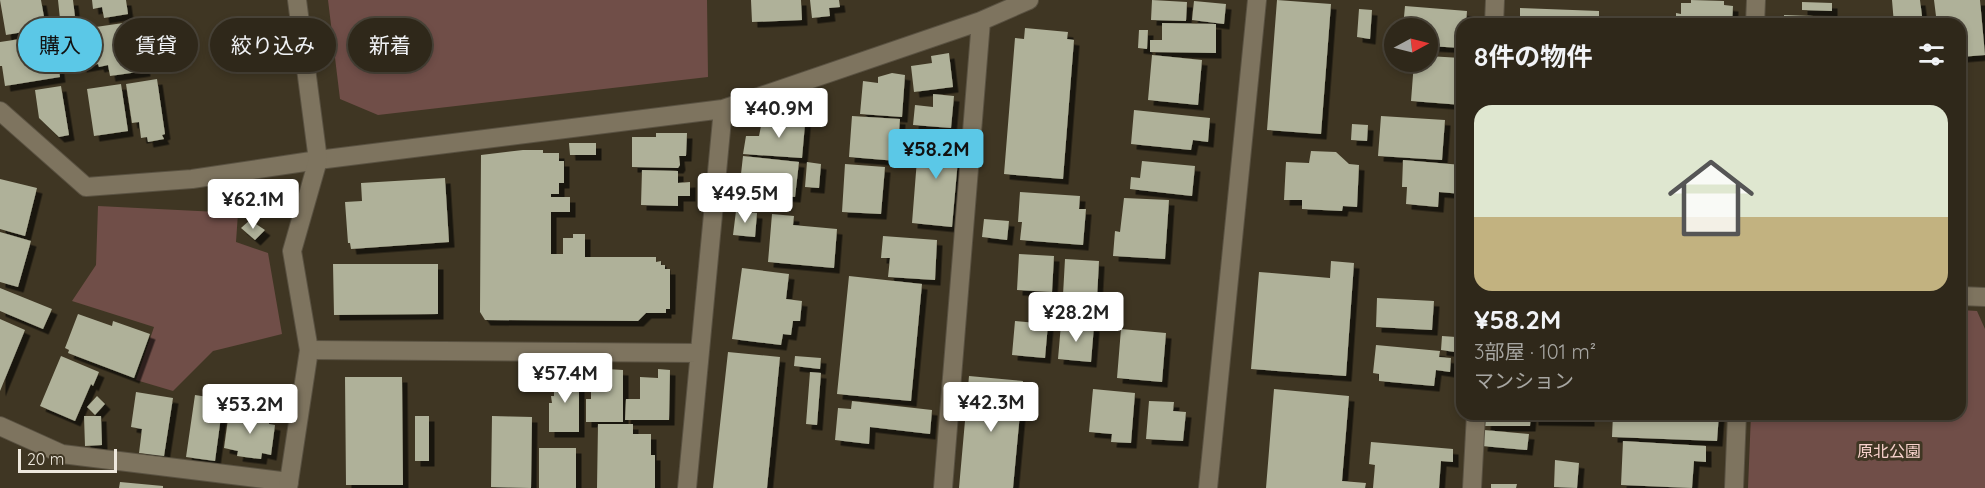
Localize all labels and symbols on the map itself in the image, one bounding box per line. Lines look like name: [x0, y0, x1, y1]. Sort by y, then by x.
north arrow: [1384, 18, 1438, 72]
pin: ¥40.9M: [730, 88, 828, 139]
pin: ¥58.2M: [887, 129, 985, 180]
pin: ¥49.5M: [696, 173, 794, 224]
pin: ¥62.1M: [204, 179, 302, 230]
pin: ¥28.2M: [1027, 292, 1125, 343]
pin: ¥57.4M: [516, 353, 614, 404]
pin: ¥42.3M: [942, 382, 1040, 433]
pin: ¥53.2M: [201, 384, 299, 435]
park label: 原北公園: [1857, 441, 1921, 461]
scale bar: [18, 446, 117, 474]

